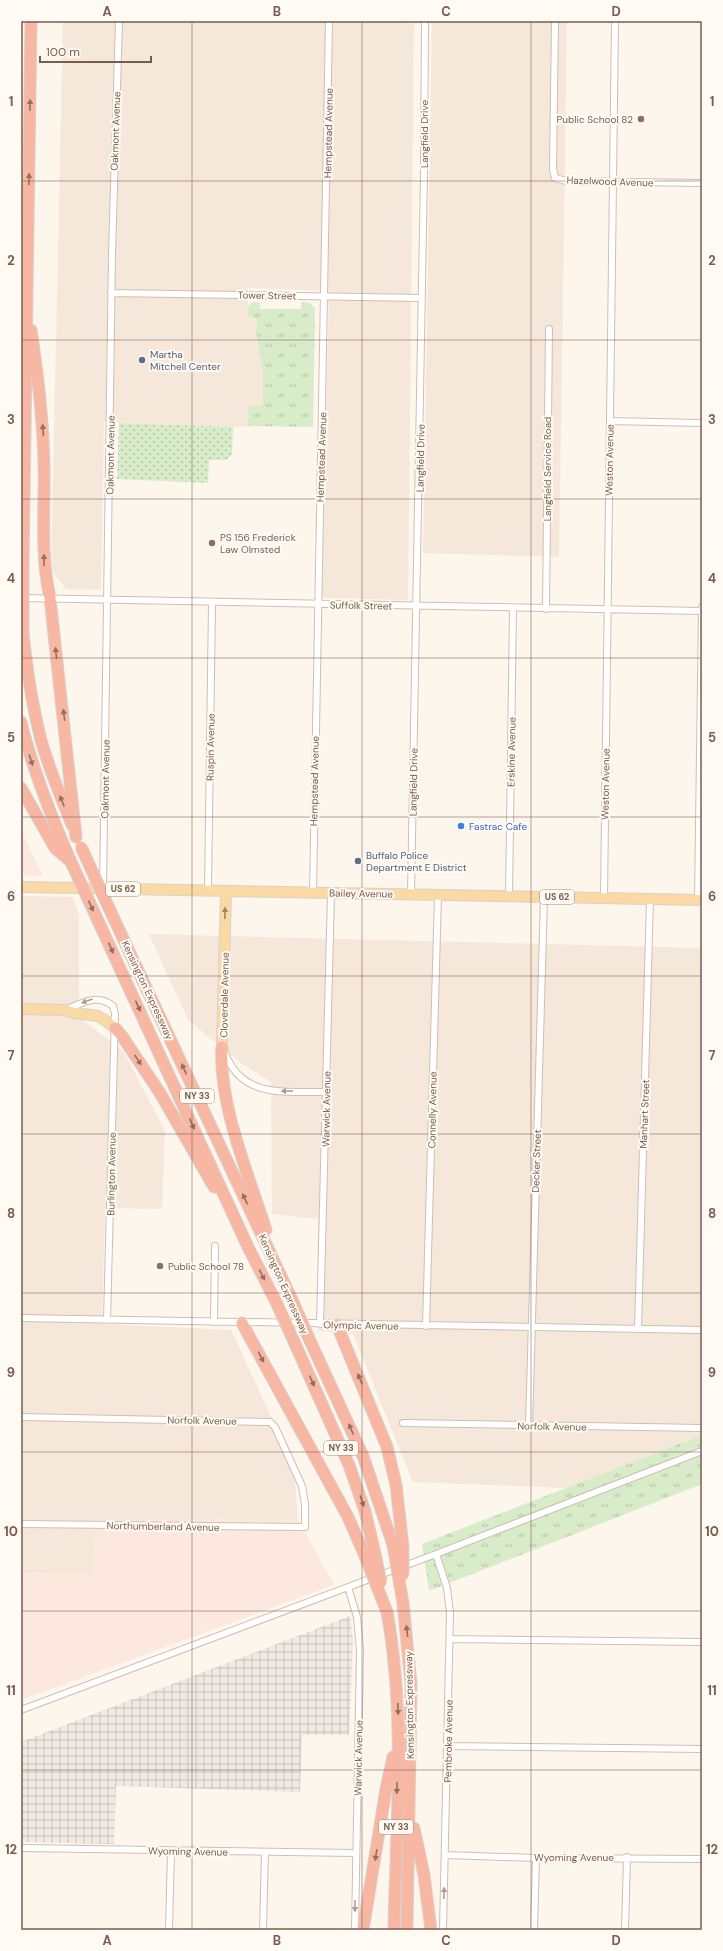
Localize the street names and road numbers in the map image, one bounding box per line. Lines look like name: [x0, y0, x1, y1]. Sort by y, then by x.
street label: Hempstead Avenue: [321, 87, 336, 178]
street label: Oakmont Avenue: [108, 91, 123, 171]
street label: Langfield Drive: [418, 100, 431, 168]
street label: Hazelwood Avenue: [566, 173, 654, 190]
street label: Tower Street: [238, 288, 296, 303]
street label: Hempstead Avenue: [313, 411, 330, 502]
street label: Oakmont Avenue: [103, 415, 118, 495]
street label: Langfield Service Road: [541, 417, 554, 521]
street label: Langfield Drive: [413, 423, 428, 492]
street label: Weston Avenue: [602, 424, 617, 496]
street label: Suffolk Street: [330, 598, 392, 613]
street label: Ruspin Avenue: [203, 713, 218, 781]
street label: Erskine Avenue: [504, 717, 519, 787]
street label: Hempstead Avenue: [307, 735, 322, 826]
street label: Oakmont Avenue: [98, 739, 113, 819]
street label: Langfield Drive: [406, 747, 421, 816]
street label: Weston Avenue: [598, 748, 613, 820]
road number: US 62: [106, 882, 140, 896]
street label: Bailey Avenue: [329, 886, 393, 901]
road number: US 62: [540, 890, 574, 904]
street label: Kensington Expressway: [119, 939, 176, 1042]
street label: Cloverdale Avenue: [217, 952, 232, 1038]
street label: Warwick Avenue: [319, 1071, 334, 1147]
street label: Connelly Avenue: [425, 1071, 440, 1149]
street label: Manhart Street: [637, 1079, 652, 1149]
road number: NY 33: [180, 1089, 214, 1103]
street label: Decker Street: [529, 1129, 544, 1193]
street label: Burlington Avenue: [104, 1132, 119, 1216]
street label: Kensington Expressway: [256, 1232, 312, 1337]
street label: Olympic Avenue: [323, 1318, 399, 1333]
street label: Norfolk Avenue: [167, 1413, 237, 1428]
street label: Norfolk Avenue: [517, 1419, 587, 1434]
road number: NY 33: [324, 1441, 358, 1455]
street label: Northumberland Avenue: [106, 1519, 220, 1534]
street label: Kensington Expressway: [402, 1650, 417, 1759]
street label: Pembroke Avenue: [441, 1699, 456, 1783]
street label: Warwick Avenue: [351, 1720, 366, 1796]
road number: NY 33: [379, 1820, 413, 1834]
street label: Wyoming Avenue: [148, 1844, 228, 1859]
street label: Wyoming Avenue: [534, 1851, 614, 1864]

